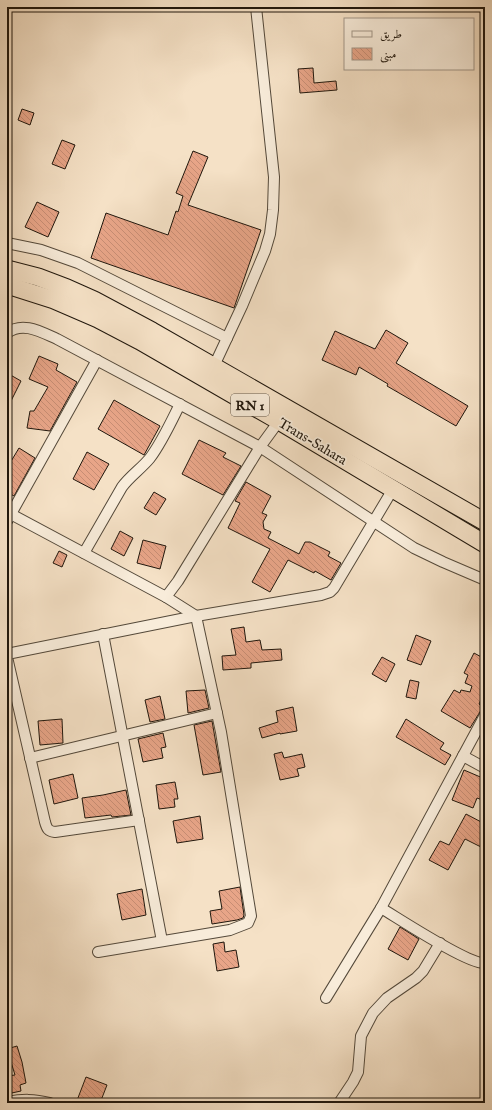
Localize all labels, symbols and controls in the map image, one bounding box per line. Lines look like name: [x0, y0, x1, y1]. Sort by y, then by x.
legend: [344, 18, 474, 70]
text: طريق: [380, 27, 402, 42]
text: مبنى: [380, 47, 396, 63]
road number: RN 1: [231, 394, 269, 416]
street label: Trans-Sahara: [275, 414, 351, 470]

